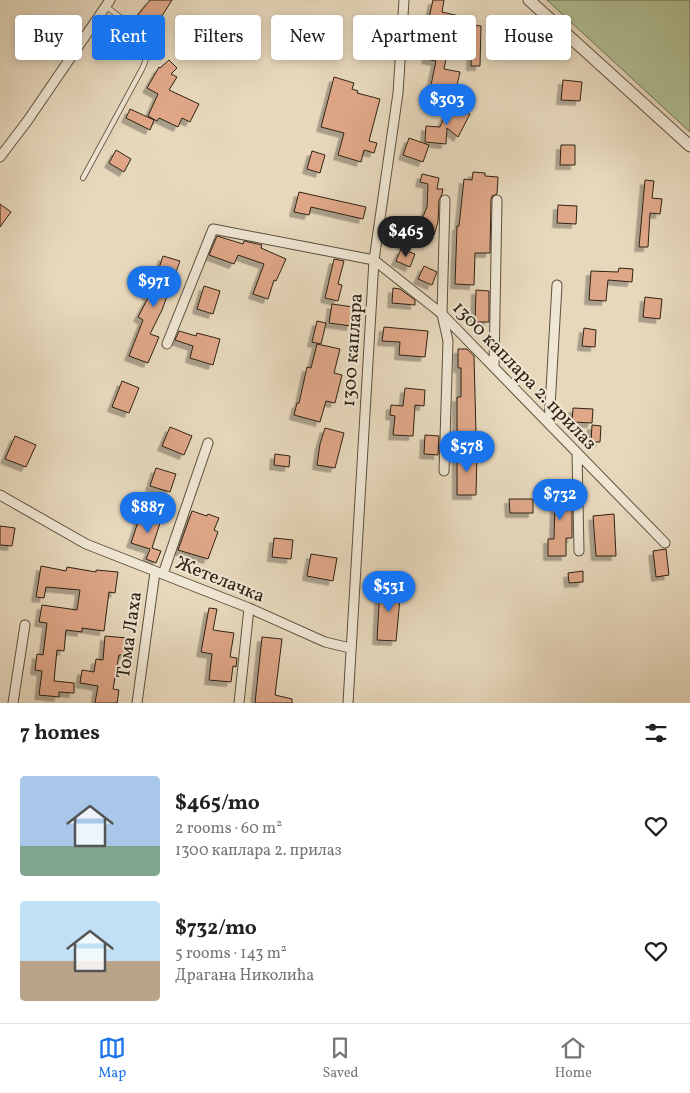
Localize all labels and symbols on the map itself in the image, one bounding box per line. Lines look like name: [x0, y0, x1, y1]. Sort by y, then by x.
pin: $303: [417, 84, 477, 126]
pin: $465: [376, 216, 436, 258]
pin: $971: [124, 266, 184, 308]
street label: 1300 каплара: [336, 292, 370, 408]
street label: 1300 каплара 2. прилаз: [446, 296, 602, 456]
pin: $578: [437, 430, 497, 473]
pin: $732: [530, 478, 590, 521]
pin: $887: [118, 492, 178, 534]
street label: Жетелачка: [172, 550, 268, 610]
pin: $531: [359, 570, 419, 613]
street label: Тома Лаха: [111, 590, 149, 680]

